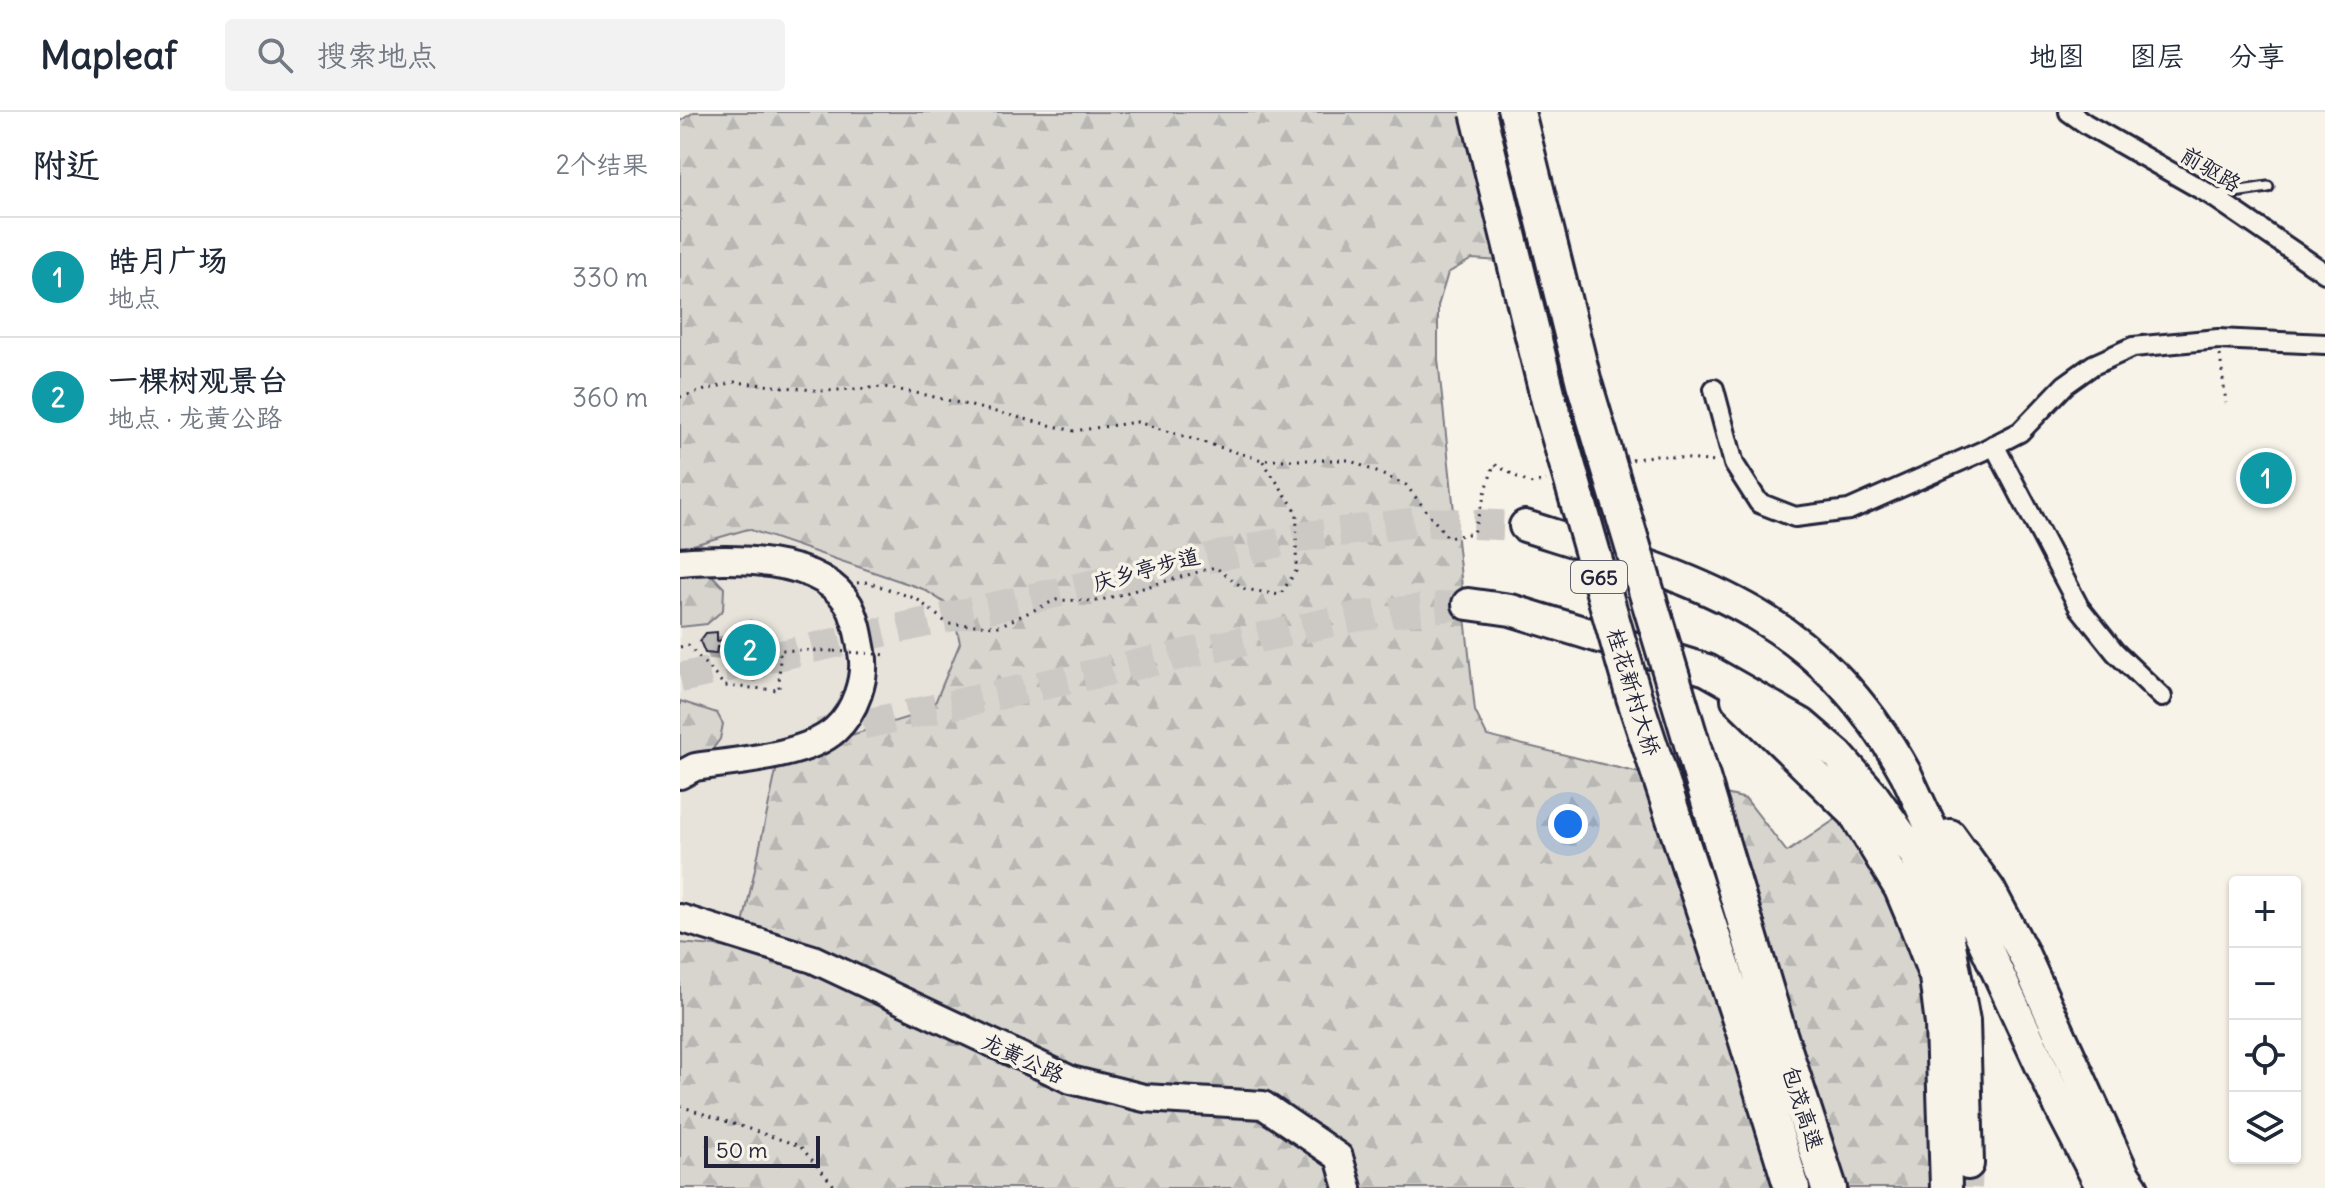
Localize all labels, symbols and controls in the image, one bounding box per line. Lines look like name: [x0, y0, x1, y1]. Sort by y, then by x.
search box: [225, 19, 785, 91]
text: Mapleaf: [40, 32, 177, 79]
icon: search: [253, 33, 297, 77]
text: 搜索地点: [317, 36, 437, 74]
text: 地图: [2029, 38, 2085, 74]
text: 图层: [2129, 38, 2185, 74]
text: 分享: [2229, 38, 2285, 74]
street label: 前驱路: [2175, 140, 2247, 198]
text: 附近: [32, 143, 100, 186]
text: 2个结果: [556, 148, 648, 181]
text: 皓月广场: [108, 241, 228, 279]
text: 1: [53, 261, 63, 294]
text: 330 m: [572, 261, 648, 294]
text: 地点: [108, 281, 160, 314]
text: 一棵树观景台: [108, 361, 288, 399]
text: 2: [51, 381, 65, 414]
text: 360 m: [572, 381, 648, 414]
text: 地点 · 龙黄公路: [108, 401, 282, 434]
pin: 1: [2240, 448, 2292, 508]
street label: 庆乡亭步道: [1089, 541, 1203, 597]
road number: G65: [1571, 561, 1627, 593]
pin: 2: [724, 620, 776, 680]
street label: 桂花新村大桥: [1601, 625, 1667, 759]
your location: [1548, 804, 1588, 844]
map controls: [2229, 876, 2301, 1164]
button: +: [2229, 876, 2301, 948]
button: −: [2229, 948, 2301, 1020]
button: locate: [2229, 1020, 2301, 1092]
street label: 龙黄公路: [977, 1027, 1069, 1089]
street label: 包茂高速: [1776, 1062, 1830, 1154]
button: layers: [2229, 1092, 2301, 1164]
scale bar: [704, 1132, 820, 1168]
text: 50 m: [716, 1136, 768, 1164]

